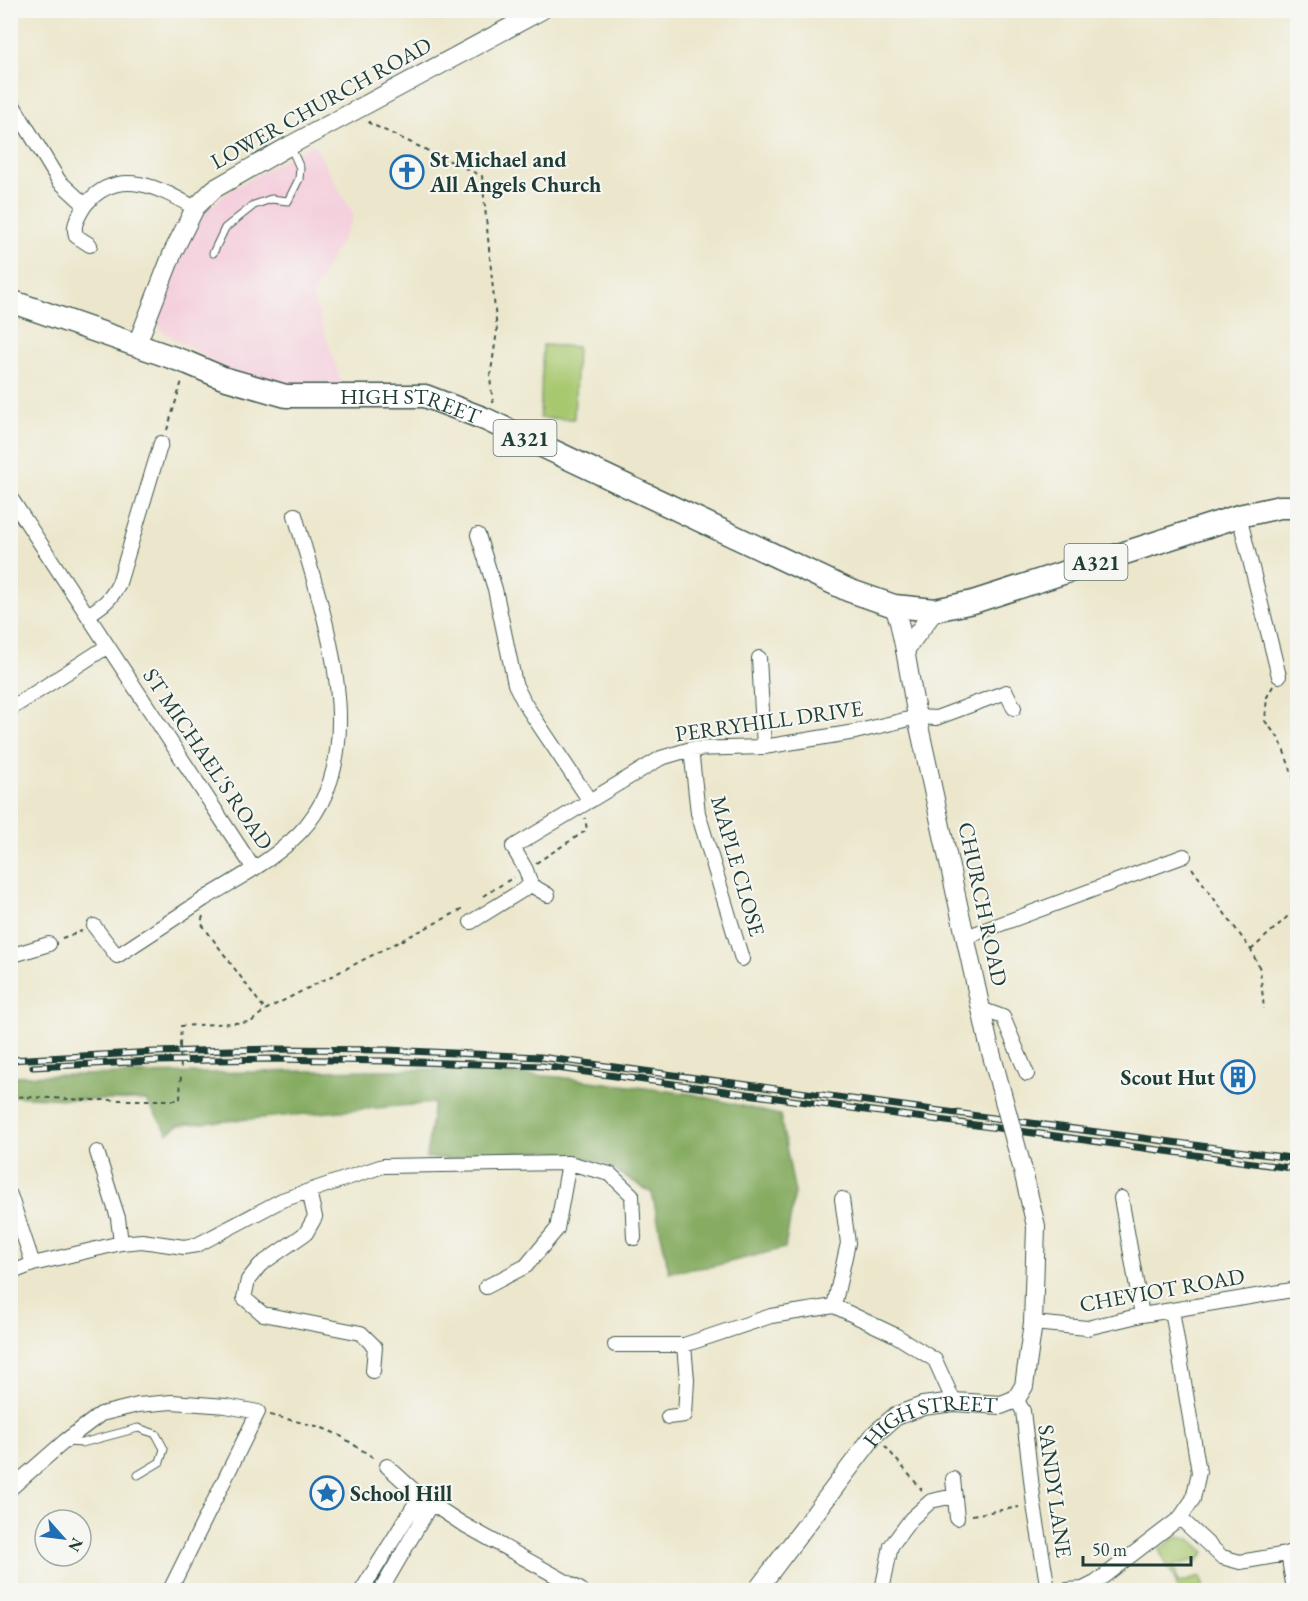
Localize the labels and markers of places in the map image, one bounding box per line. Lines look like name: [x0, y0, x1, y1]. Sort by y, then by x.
place label: St Michael and All Angels Church: [429, 145, 601, 199]
church icon: St Michael and All Angels Church: [389, 154, 425, 190]
building icon: Scout Hut: [1220, 1059, 1256, 1095]
place label: Scout Hut: [1121, 1063, 1216, 1092]
place icon: School Hill: [309, 1475, 345, 1511]
place label: School Hill: [350, 1479, 452, 1508]

